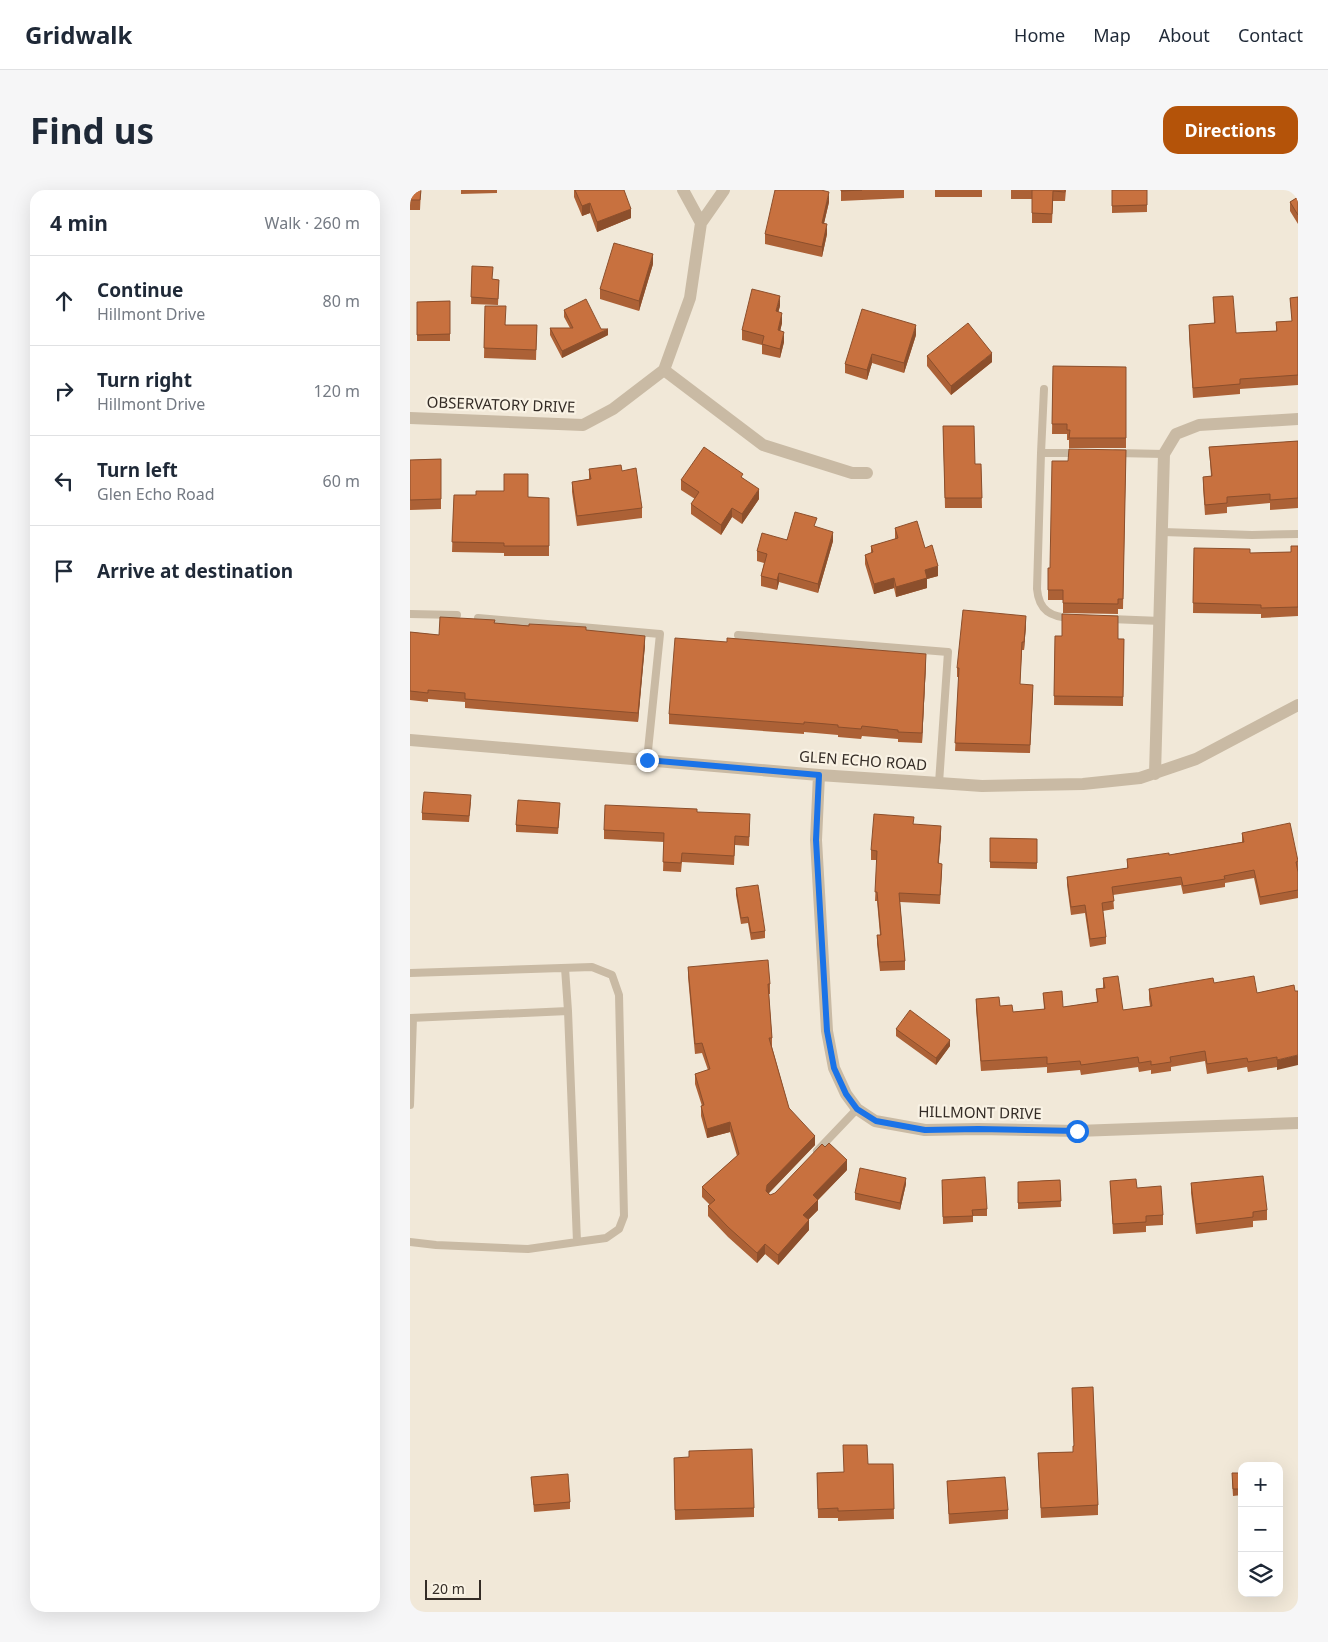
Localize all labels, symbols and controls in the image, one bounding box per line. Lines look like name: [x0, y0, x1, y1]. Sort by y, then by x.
text: Gridwalk: [25, 18, 132, 51]
text: Home: [1014, 23, 1065, 47]
text: Map: [1093, 23, 1131, 47]
text: About: [1159, 23, 1210, 47]
text: Contact: [1238, 23, 1303, 47]
button: Directions: [1163, 106, 1298, 154]
text: Find us: [30, 107, 154, 154]
text: 4 min: [50, 209, 108, 237]
text: Walk · 260 m: [265, 212, 360, 234]
text: Continue: [97, 277, 183, 303]
icon: ahead: [50, 287, 78, 315]
text: 80 m: [323, 290, 360, 312]
text: Hillmont Drive: [97, 303, 205, 325]
text: Turn right: [97, 367, 192, 393]
icon: right: [50, 377, 78, 405]
text: 120 m: [313, 380, 360, 402]
street label: OBSERVATORY DRIVE: [426, 391, 576, 417]
text: Hillmont Drive: [97, 393, 205, 415]
text: Turn left: [97, 457, 178, 483]
icon: left: [50, 467, 78, 495]
text: 60 m: [323, 470, 360, 492]
text: Glen Echo Road: [97, 483, 215, 505]
icon: arrive: [50, 557, 78, 585]
text: Arrive at destination: [97, 558, 293, 584]
street label: GLEN ECHO ROAD: [798, 746, 928, 774]
route end: [636, 749, 659, 772]
street label: HILLMONT DRIVE: [918, 1101, 1042, 1123]
route start: [1066, 1120, 1089, 1143]
map controls: [1238, 1462, 1283, 1597]
button: +: [1238, 1462, 1283, 1507]
button: −: [1238, 1507, 1283, 1552]
button: layers: [1238, 1552, 1283, 1597]
scale bar: [425, 1577, 481, 1600]
text: 20 m: [432, 1579, 465, 1598]

